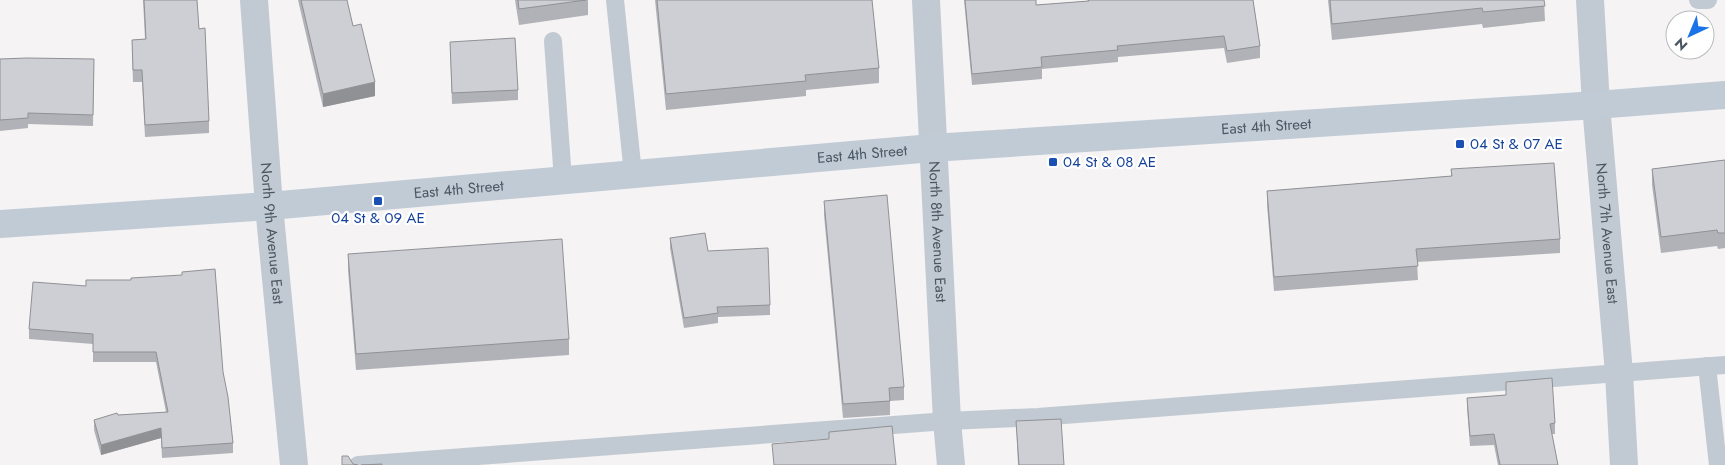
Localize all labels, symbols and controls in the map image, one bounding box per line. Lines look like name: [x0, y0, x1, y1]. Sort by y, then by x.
north arrow: [1665, 10, 1715, 60]
text: N: [1670, 33, 1692, 55]
street label: East 4th Street: [1220, 112, 1312, 140]
place label: 04 St & 07 AE: [1470, 133, 1563, 155]
marker: 04 St & 07 AE: [1454, 138, 1466, 150]
street label: East 4th Street: [816, 139, 908, 169]
place label: 04 St & 08 AE: [1063, 151, 1156, 173]
marker: 04 St & 08 AE: [1047, 156, 1059, 168]
street label: North 8th Avenue East: [923, 160, 952, 303]
street label: North 9th Avenue East: [255, 162, 289, 306]
street label: North 7th Avenue East: [1590, 162, 1624, 305]
street label: East 4th Street: [413, 174, 505, 204]
marker: 04 St & 09 AE: [372, 195, 384, 207]
place label: 04 St & 09 AE: [331, 207, 425, 229]

